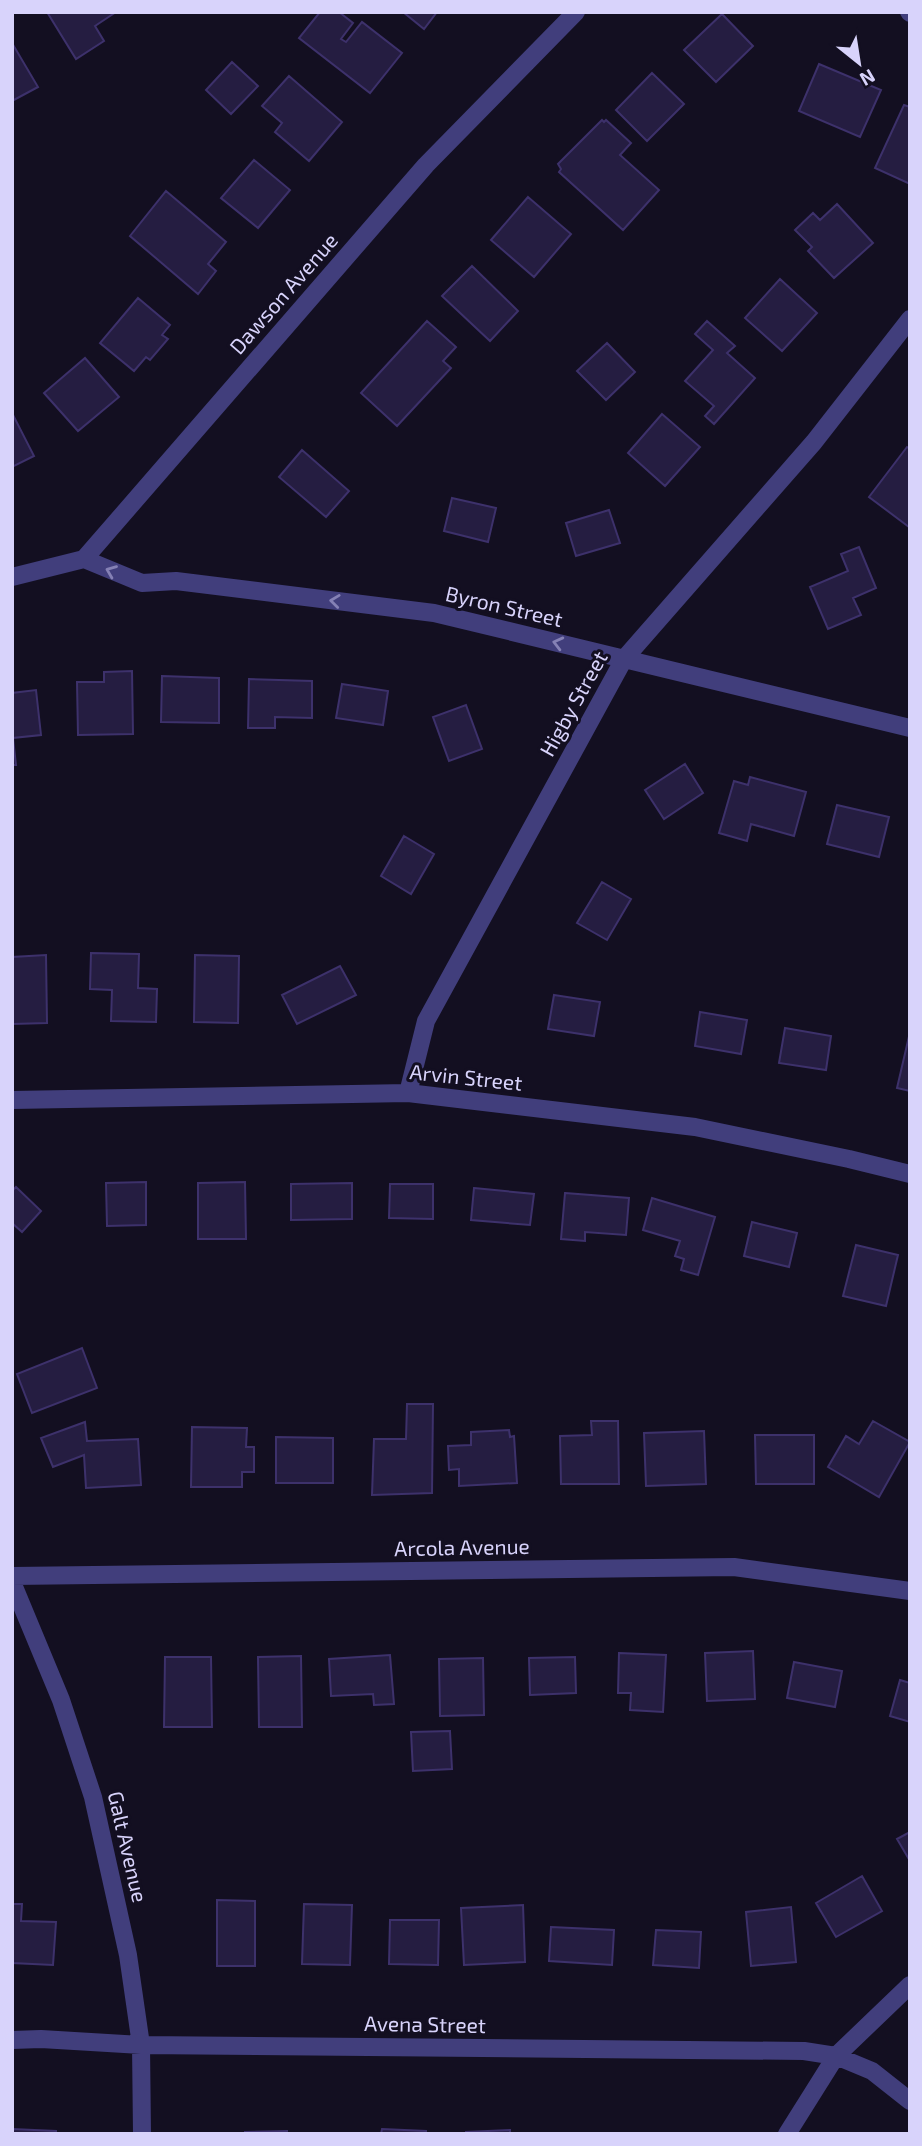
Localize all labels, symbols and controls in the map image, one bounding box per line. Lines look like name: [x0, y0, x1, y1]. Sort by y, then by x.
north arrow: [824, 28, 894, 98]
text: N: [856, 65, 879, 92]
street label: Dawson Avenue: [224, 227, 342, 359]
one-way arrow: [106, 565, 118, 579]
street label: Byron Street: [443, 580, 565, 631]
one-way arrow: [329, 593, 341, 608]
one-way arrow: [552, 637, 564, 651]
street label: Higby Street: [534, 646, 612, 760]
street label: Arvin Street: [409, 1058, 524, 1095]
street label: Arcola Avenue: [394, 1533, 530, 1560]
street label: Galt Avenue: [104, 1789, 153, 1905]
street label: Avena Street: [364, 2010, 486, 2037]

